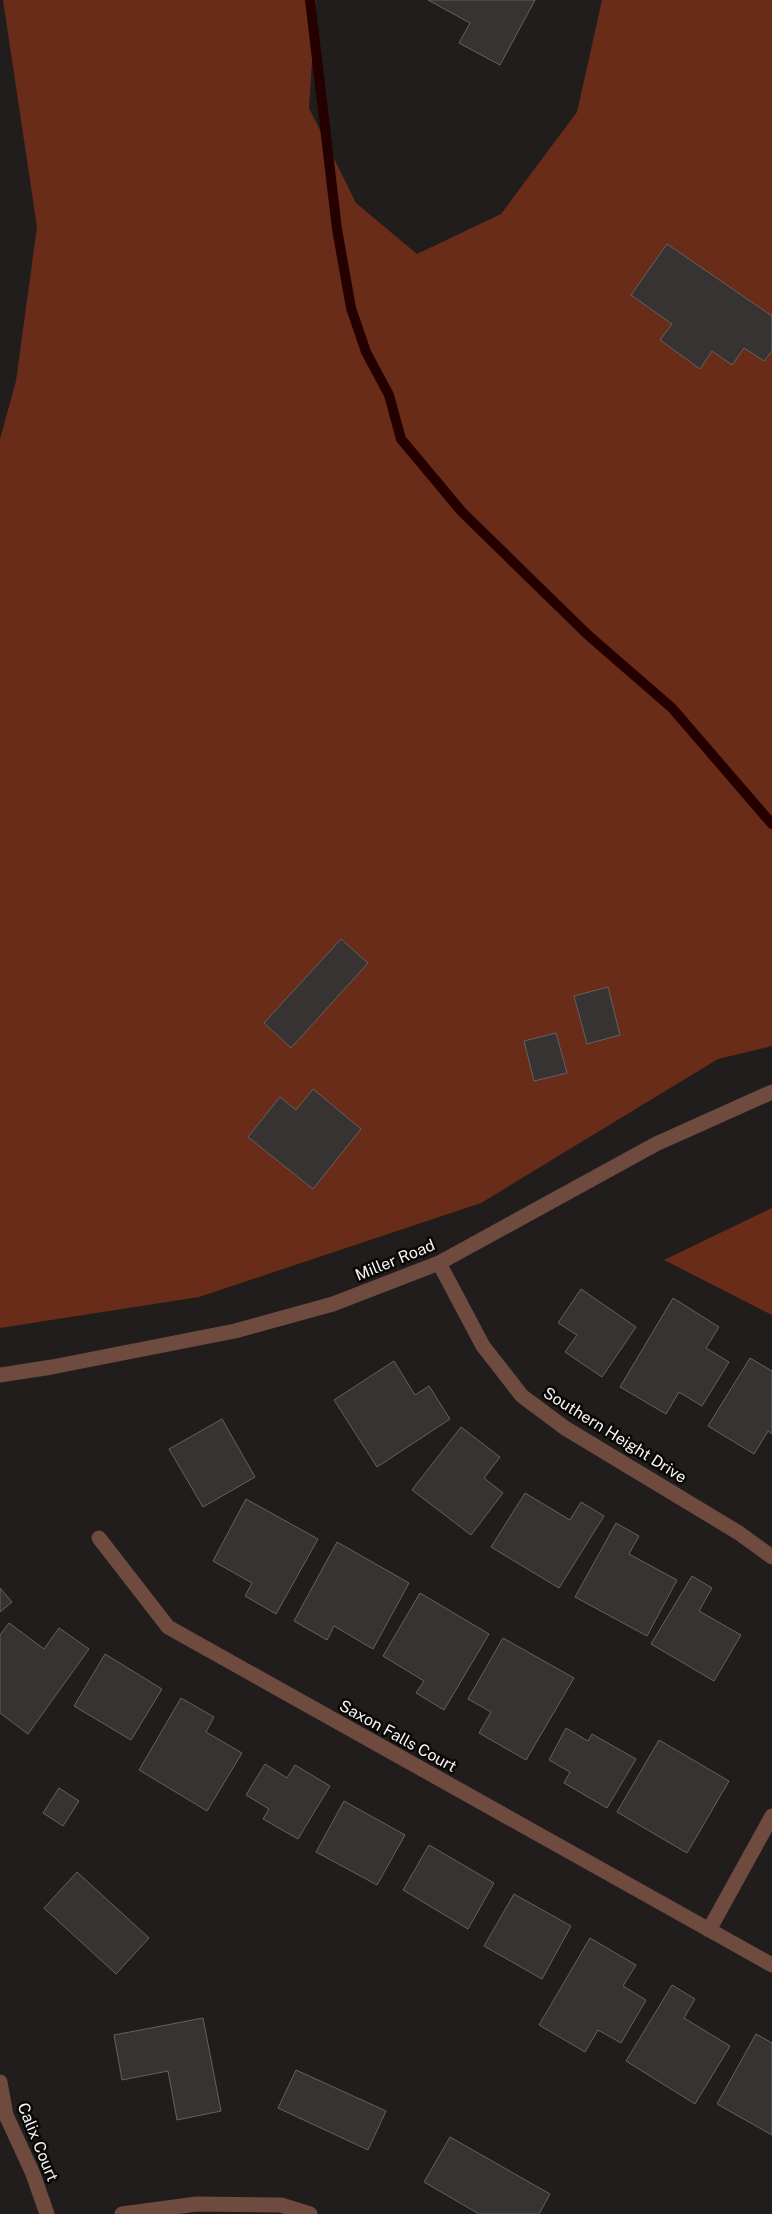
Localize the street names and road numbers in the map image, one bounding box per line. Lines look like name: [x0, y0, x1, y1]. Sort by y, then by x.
street label: Miller Road: [352, 1235, 438, 1285]
street label: Southern Height Drive: [540, 1383, 690, 1487]
street label: Saxon Falls Court: [336, 1696, 460, 1776]
street label: Calix Court: [14, 2100, 62, 2184]

